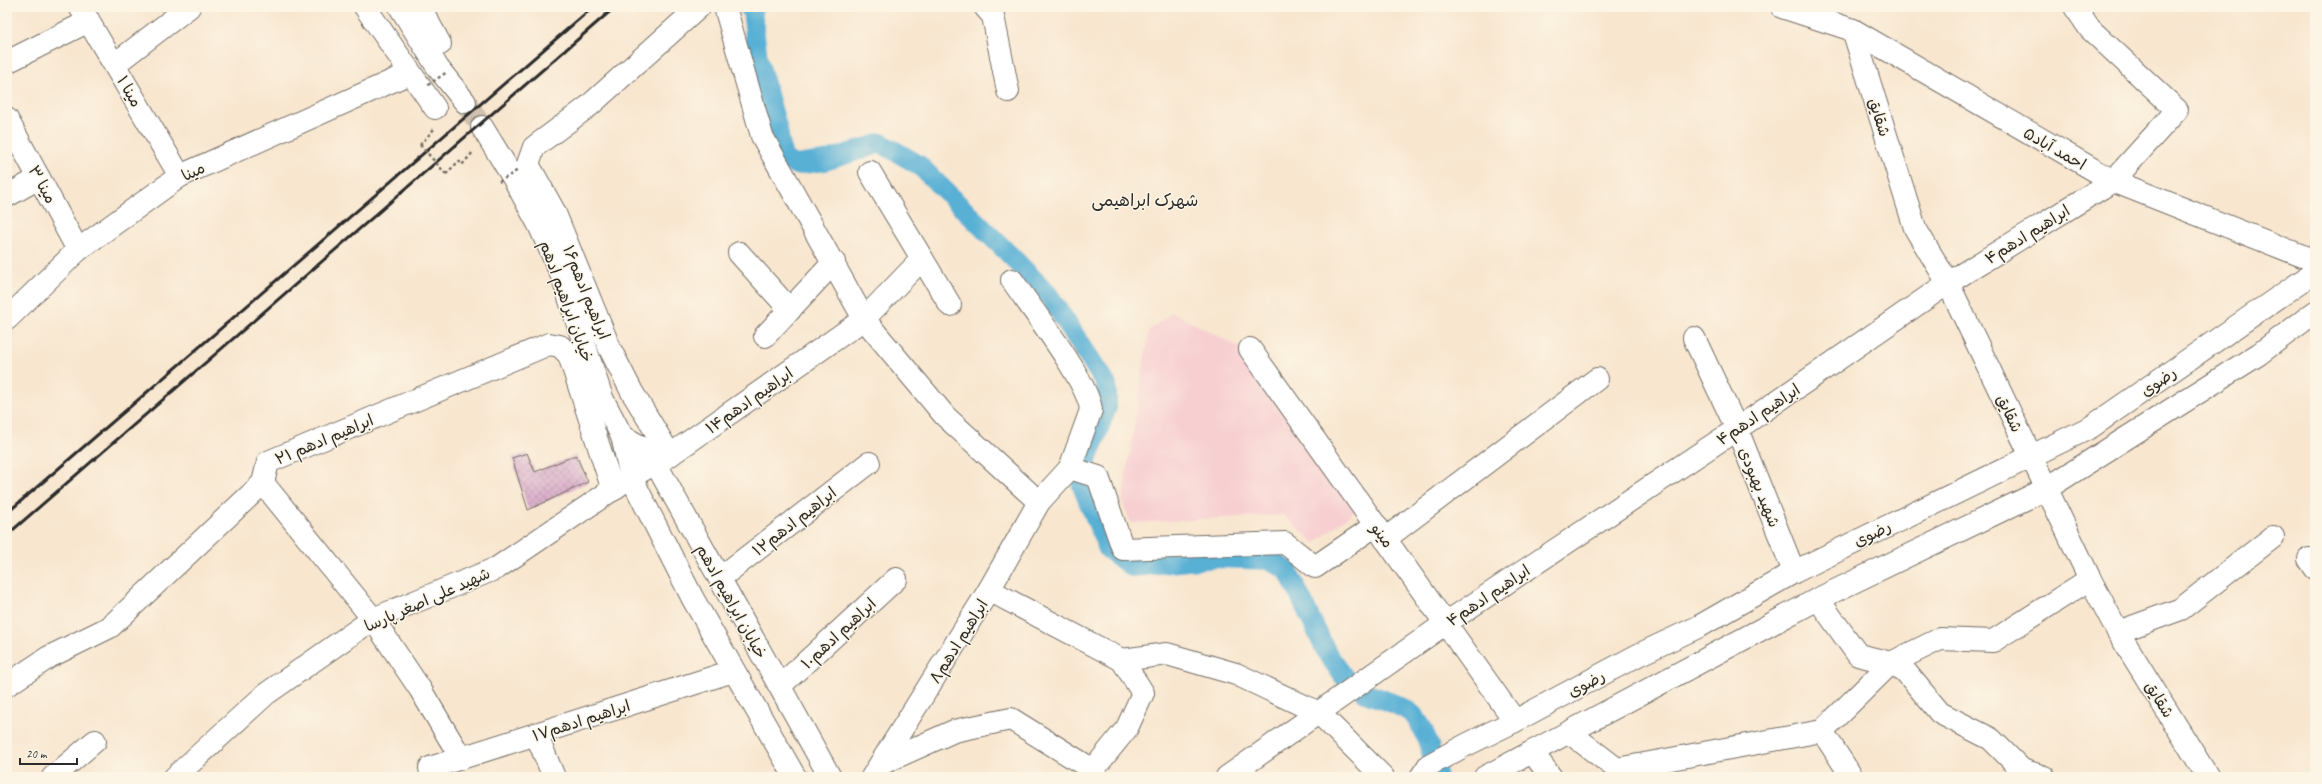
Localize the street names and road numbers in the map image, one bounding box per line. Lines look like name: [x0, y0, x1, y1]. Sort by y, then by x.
street label: مینا ۱: [112, 72, 146, 111]
street label: شقایق: [1864, 96, 1894, 139]
street label: احمد آباد۵: [2020, 123, 2089, 175]
street label: مینا: [179, 158, 208, 186]
street label: مینا ۳: [24, 162, 61, 207]
street label: ابراهیم ادهم۴: [1981, 201, 2075, 271]
street label: خیابان ابراهیم ادهم: [533, 238, 597, 366]
street label: ابراهیم ادهم۱۶: [556, 242, 614, 343]
street label: ابراهیم ادهم۱۴: [702, 363, 798, 440]
street label: رضوی: [2137, 363, 2180, 401]
street label: ابراهیم ادهم۴: [1713, 380, 1805, 452]
street label: شقایق: [1992, 391, 2026, 436]
street label: ابراهیم ادهم ۲۱: [272, 410, 377, 471]
street label: شهید بهبودی: [1734, 444, 1784, 530]
street label: ابراهیم ادهم۱۲: [749, 483, 842, 562]
street label: رضوی: [1850, 516, 1894, 551]
street label: مینو: [1366, 518, 1398, 552]
street label: خیابان ابراهیم ادهم: [690, 541, 771, 663]
street label: ابراهیم ادهم۴: [1443, 561, 1535, 633]
street label: شهید علی اصغر پارسا: [361, 563, 493, 637]
street label: ابراهیم ادهم۱۰: [797, 594, 882, 675]
street label: ابراهیم ادهم۸: [925, 596, 994, 688]
street label: رضوی: [1564, 666, 1608, 702]
street label: شقایق: [2140, 678, 2178, 722]
street label: ابراهیم ادهم۱۷: [530, 696, 633, 748]

